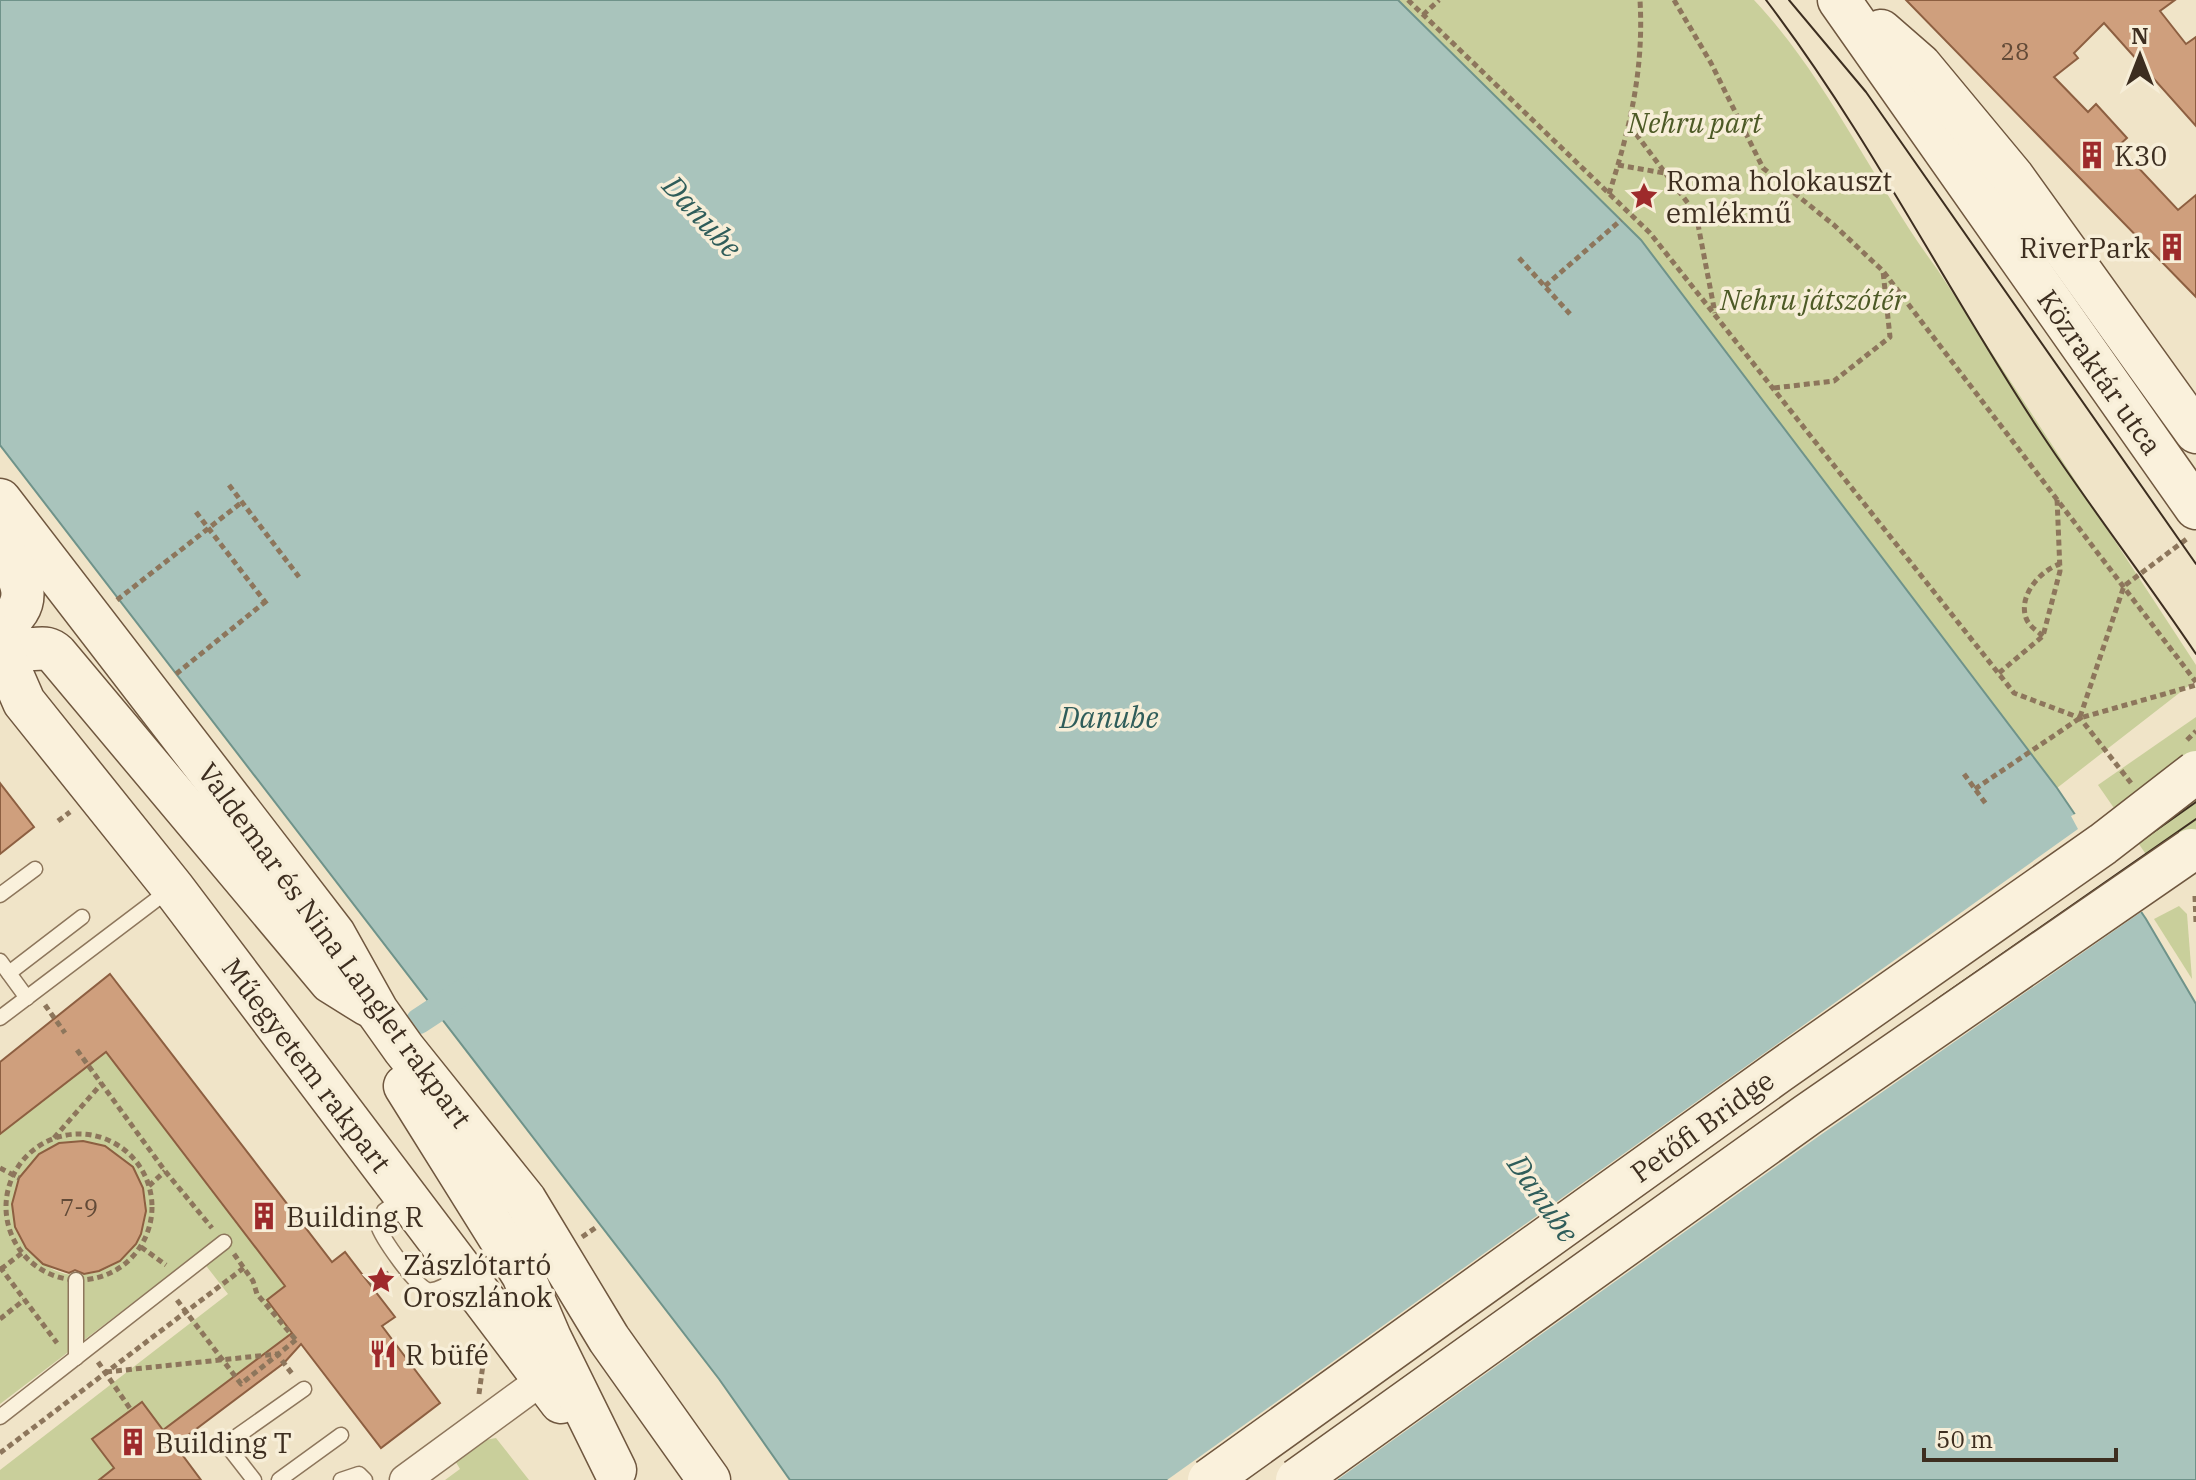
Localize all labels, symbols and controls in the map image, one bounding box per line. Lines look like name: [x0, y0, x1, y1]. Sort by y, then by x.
north arrow: [2100, 16, 2180, 96]
text: N: [2131, 21, 2149, 50]
house number: 28: [2001, 35, 2029, 67]
park label: Nehru part: [1627, 104, 1763, 141]
place label: K30: [2114, 137, 2167, 174]
building icon: K30: [2077, 140, 2107, 170]
place label: Roma holokauszt emlékmű: [1666, 162, 1892, 231]
water label: Danube: [654, 166, 751, 266]
place icon: Roma holokauszt emlékmű: [1629, 181, 1659, 211]
place label: RiverPark: [2019, 229, 2151, 266]
building icon: RiverPark: [2157, 232, 2187, 262]
park label: Nehru játszótér: [1719, 281, 1906, 318]
street label: Közraktár utca: [2029, 282, 2171, 462]
water label: Danube: [1058, 697, 1159, 736]
street label: Valdemar és Nina Langlet rakpart: [190, 755, 480, 1135]
street label: Műegyetem rakpart: [214, 950, 400, 1180]
street label: Petőfi Bridge: [1623, 1061, 1781, 1191]
water label: Danube: [1499, 1145, 1588, 1250]
house number: 7-9: [60, 1191, 98, 1223]
place label: Building R: [286, 1198, 423, 1235]
building icon: Building R: [249, 1201, 279, 1231]
place label: Zászlótartó Oroszlánok: [403, 1246, 553, 1315]
place icon: Zászlótartó Oroszlánok: [366, 1265, 396, 1295]
place label: R büfé: [405, 1336, 489, 1373]
restaurant icon: R büfé: [368, 1339, 398, 1369]
scale bar: [1924, 1412, 2116, 1462]
text: 50 m: [1936, 1423, 1993, 1455]
place label: Building T: [155, 1424, 292, 1461]
building icon: Building T: [118, 1427, 148, 1457]

